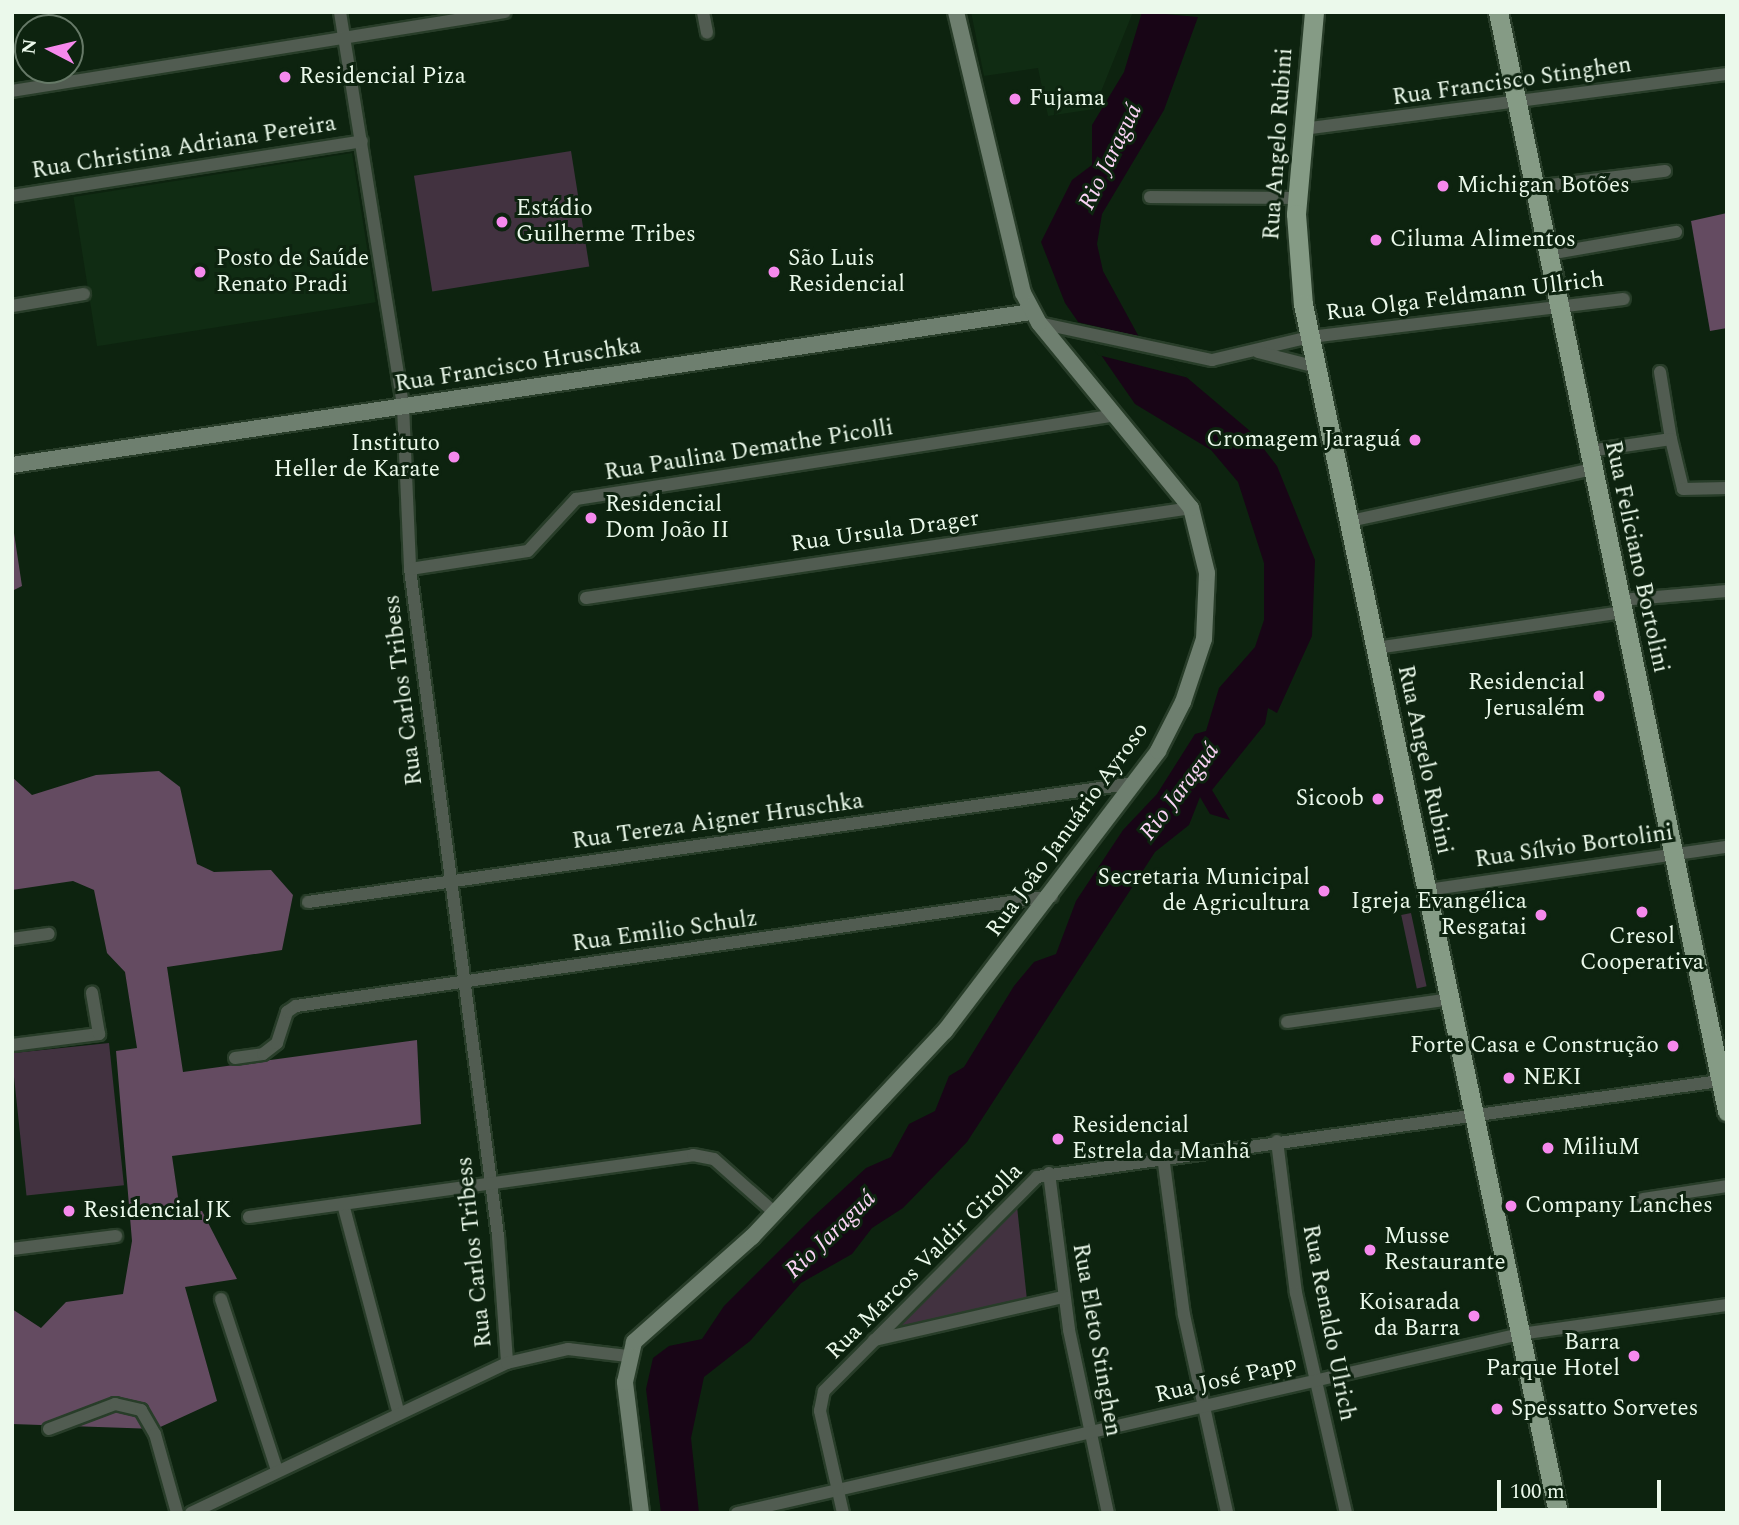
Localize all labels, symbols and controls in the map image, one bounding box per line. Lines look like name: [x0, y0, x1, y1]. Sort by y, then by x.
north arrow: [14, 14, 84, 84]
text: N: [14, 37, 45, 56]
street label: Rua Angelo Rubini: [1259, 47, 1299, 241]
street label: Rua Francisco Stinghen: [1391, 52, 1633, 112]
place label: Residencial Piza: [299, 63, 466, 91]
marker: Residencial Piza: [277, 69, 293, 85]
place label: Fujama: [1029, 85, 1105, 113]
marker: Fujama: [1007, 91, 1023, 107]
water label: Rio Jaraguá: [1073, 99, 1149, 215]
street label: Rua Christina Adriana Pereira: [30, 110, 338, 186]
place label: Michigan Botões: [1457, 172, 1630, 200]
marker: Michigan Botões: [1435, 178, 1451, 194]
place label: Estádio Guilherme Tribes: [516, 195, 696, 249]
marker: Estádio Guilherme Tribes: [494, 214, 510, 230]
place label: Ciluma Alimentos: [1390, 226, 1576, 254]
marker: Ciluma Alimentos: [1368, 232, 1384, 248]
place label: Posto de Saúde Renato Pradi: [216, 245, 369, 299]
place label: São Luis Residencial: [788, 245, 905, 299]
marker: Posto de Saúde Renato Pradi: [190, 262, 210, 282]
marker: São Luis Residencial: [766, 264, 782, 280]
street label: Rua Olga Feldmann Ullrich: [1324, 266, 1606, 328]
street label: Rua Francisco Hruschka: [393, 333, 643, 399]
street label: Rua Paulina Demathe Picolli: [603, 415, 895, 487]
place label: Cromagem Jaraguá: [1206, 426, 1401, 454]
place label: Instituto Heller de Karate: [274, 430, 440, 484]
marker: Cromagem Jaraguá: [1407, 432, 1423, 448]
street label: Rua Feliciano Bortolini: [1598, 438, 1674, 676]
marker: Instituto Heller de Karate: [446, 449, 462, 465]
place label: Residencial Dom João II: [605, 491, 729, 545]
street label: Rua Ursula Drager: [789, 505, 981, 559]
marker: Residencial Dom João II: [583, 510, 599, 526]
street label: Rua Carlos Tribess: [379, 593, 429, 787]
street label: Rua Angelo Rubini: [1390, 663, 1458, 857]
place label: Residencial Jerusalém: [1468, 669, 1585, 723]
marker: Residencial Jerusalém: [1591, 688, 1607, 704]
street label: Rua João Januário Ayroso: [981, 717, 1155, 943]
water label: Rio Jaraguá: [1134, 738, 1226, 846]
place label: Sicoob: [1296, 785, 1364, 813]
street label: Rua Tereza Aigner Hruschka: [571, 788, 865, 856]
marker: Sicoob: [1370, 791, 1386, 807]
street label: Rua Sílvio Bortolini: [1473, 819, 1675, 875]
place label: Secretaria Municipal de Agricultura: [1098, 864, 1310, 918]
marker: Secretaria Municipal de Agricultura: [1316, 883, 1332, 899]
place label: Igreja Evangélica Resgatai: [1351, 888, 1527, 942]
marker: Cresol Cooperativa: [1634, 904, 1650, 920]
street label: Rua Emilio Schulz: [571, 905, 759, 959]
marker: Igreja Evangélica Resgatai: [1533, 907, 1549, 923]
place label: Cresol Cooperativa: [1580, 923, 1704, 977]
place label: Forte Casa e Construção: [1410, 1032, 1659, 1060]
marker: Forte Casa e Construção: [1665, 1038, 1681, 1054]
place label: NEKI: [1523, 1064, 1582, 1092]
marker: NEKI: [1501, 1070, 1517, 1086]
place label: Residencial Estrela da Manhã: [1072, 1112, 1250, 1166]
marker: Residencial Estrela da Manhã: [1050, 1131, 1066, 1147]
place label: MiliuM: [1562, 1134, 1640, 1162]
marker: MiliuM: [1540, 1140, 1556, 1156]
street label: Rua Carlos Tribess: [451, 1155, 499, 1349]
street label: Rua Marcos Valdir Girolla: [821, 1158, 1029, 1366]
water label: Rio Jaraguá: [780, 1185, 882, 1285]
place label: Company Lanches: [1525, 1192, 1713, 1220]
place label: Residencial JK: [83, 1197, 231, 1225]
marker: Company Lanches: [1503, 1198, 1519, 1214]
marker: Residencial JK: [61, 1203, 77, 1219]
street label: Rua Renaldo Ulrich: [1295, 1222, 1361, 1424]
place label: Musse Restaurante: [1384, 1223, 1506, 1277]
street label: Rua Eleto Stinghen: [1065, 1241, 1127, 1439]
marker: Musse Restaurante: [1362, 1242, 1378, 1258]
place label: Koisarada da Barra: [1358, 1289, 1460, 1343]
marker: Koisarada da Barra: [1466, 1308, 1482, 1324]
place label: Barra Parque Hotel: [1486, 1329, 1620, 1383]
marker: Barra Parque Hotel: [1626, 1348, 1642, 1364]
street label: Rua José Papp: [1153, 1350, 1299, 1410]
place label: Spessatto Sorvetes: [1511, 1395, 1698, 1423]
marker: Spessatto Sorvetes: [1489, 1401, 1505, 1417]
scale bar: [1501, 1466, 1666, 1510]
text: 100 m: [1510, 1476, 1565, 1508]

